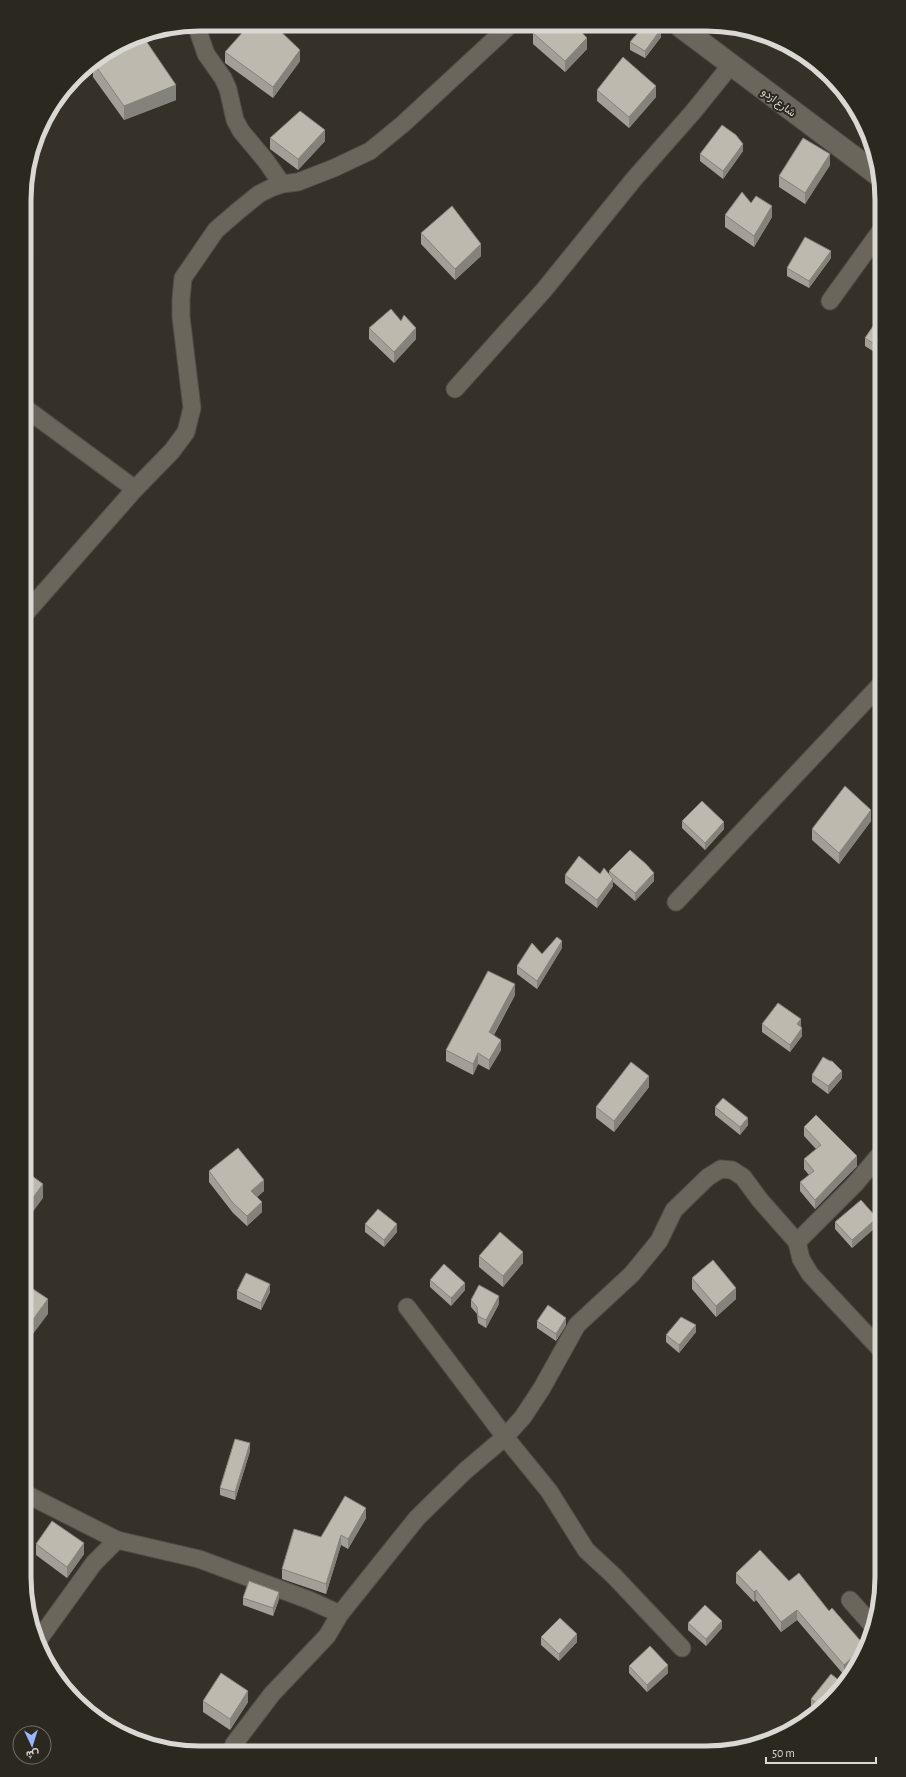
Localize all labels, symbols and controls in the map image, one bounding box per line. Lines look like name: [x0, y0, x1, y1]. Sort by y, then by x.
street label: شارع ازدو: [758, 86, 798, 120]
north arrow: [12, 1725, 52, 1765]
scale bar: [766, 1739, 876, 1765]
text: 50 m: [772, 1747, 795, 1759]
text: ش: [26, 1748, 40, 1760]

